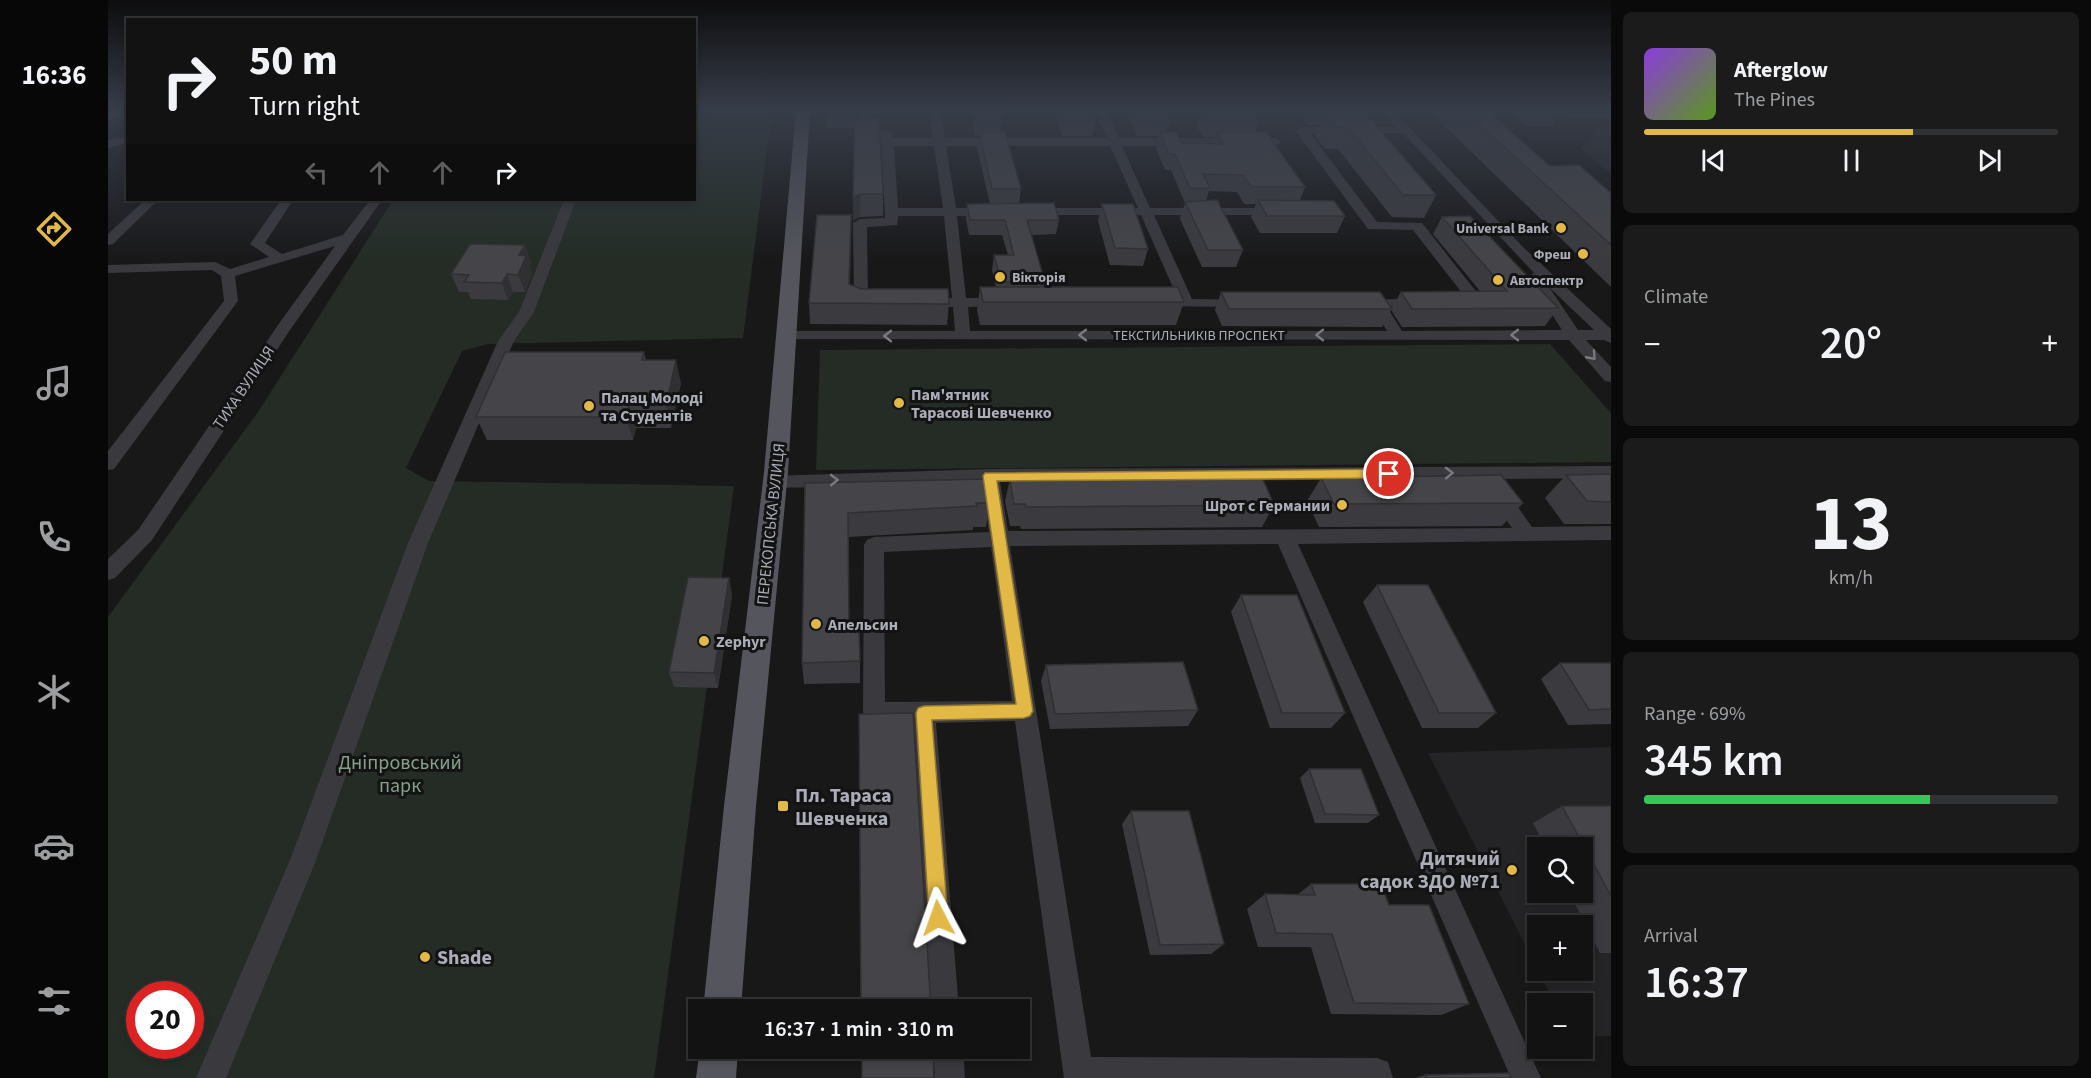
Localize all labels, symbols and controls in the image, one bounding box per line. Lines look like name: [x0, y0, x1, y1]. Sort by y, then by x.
text: 50 m: [249, 31, 338, 91]
icon: right: [150, 42, 228, 120]
text: Afterglow: [1734, 54, 1828, 86]
text: 16:36: [21, 56, 87, 95]
text: The Pines: [1734, 86, 1815, 114]
text: Turn right: [249, 87, 360, 126]
icon: previous: [1697, 144, 1730, 177]
icon: pause: [1835, 144, 1868, 177]
icon: next: [1973, 144, 2006, 177]
icon: left: [300, 156, 333, 189]
icon: ahead: [363, 156, 396, 189]
icon: ahead: [426, 156, 459, 189]
icon: right: [489, 156, 522, 189]
icon: directions: [33, 208, 75, 250]
place label: Universal Bank: [1456, 219, 1549, 239]
marker: Universal Bank: [1554, 221, 1568, 235]
place label: Фреш: [1534, 245, 1571, 265]
marker: Фреш: [1576, 247, 1590, 261]
place label: Вікторія: [1012, 268, 1066, 288]
marker: Вікторія: [993, 270, 1007, 284]
place label: Автоспектр: [1509, 271, 1583, 291]
marker: Автоспектр: [1491, 273, 1505, 287]
text: Climate: [1644, 283, 1708, 311]
text: 20°: [1820, 312, 1882, 376]
text: −: [1644, 321, 1660, 368]
text: +: [2042, 321, 2058, 368]
street label: ТЕКСТИЛЬНИКІВ ПРОСПЕКТ: [1113, 326, 1285, 346]
one-way arrow: [883, 329, 892, 342]
one-way arrow: [1078, 329, 1087, 341]
one-way arrow: [1315, 329, 1324, 341]
one-way arrow: [1510, 329, 1519, 341]
street label: ТИХА ВУЛИЦЯ: [208, 342, 280, 434]
one-way arrow: [1585, 350, 1596, 360]
icon: music: [33, 362, 75, 404]
place label: Пам'ятник Тарасові Шевченко: [911, 384, 1052, 424]
place label: Палац Молоді та Студентів: [601, 387, 703, 427]
marker: Пам'ятник Тарасові Шевченко: [892, 396, 906, 410]
marker: Палац Молоді та Студентів: [582, 399, 596, 413]
street label: ПЕРЕКОПСЬКА ВУЛИЦЯ: [752, 442, 790, 606]
pin: [1363, 448, 1414, 499]
icon: arrive: [1372, 457, 1405, 490]
one-way arrow: [1444, 467, 1453, 479]
text: 13: [1810, 469, 1892, 580]
one-way arrow: [829, 474, 838, 486]
place label: Шрот с Германии: [1205, 495, 1330, 517]
marker: Шрот с Германии: [1335, 498, 1349, 512]
icon: phone: [33, 516, 75, 558]
text: km/h: [1829, 564, 1873, 592]
place label: Апельсин: [827, 614, 898, 636]
marker: Апельсин: [809, 617, 823, 631]
place label: Zephyr: [716, 631, 766, 653]
marker: Zephyr: [697, 634, 711, 648]
icon: climate: [33, 671, 75, 713]
text: Range · 69%: [1644, 700, 1745, 728]
text: 345 km: [1644, 729, 1784, 793]
park label: Дніпровський парк: [338, 749, 462, 800]
place label: Пл. Тараса Шевченка: [795, 782, 892, 833]
marker: Пл. Тараса Шевченка: [776, 799, 790, 813]
icon: car: [33, 825, 75, 867]
map controls: [1527, 837, 1593, 1059]
button: search: [1527, 837, 1593, 903]
place label: Дитячий садок ЗДО №71: [1360, 845, 1500, 896]
marker: Дитячий садок ЗДО №71: [1505, 863, 1519, 877]
position arrow: [906, 886, 970, 950]
button: +: [1527, 915, 1593, 981]
text: Arrival: [1644, 922, 1698, 950]
place label: Shade: [437, 944, 492, 972]
marker: Shade: [418, 950, 432, 964]
text: 16:37: [1644, 951, 1749, 1015]
icon: filters: [33, 980, 75, 1022]
speed limit sign: 20: [126, 981, 204, 1059]
button: −: [1527, 993, 1593, 1059]
text: 16:37 · 1 min · 310 m: [764, 1013, 954, 1045]

